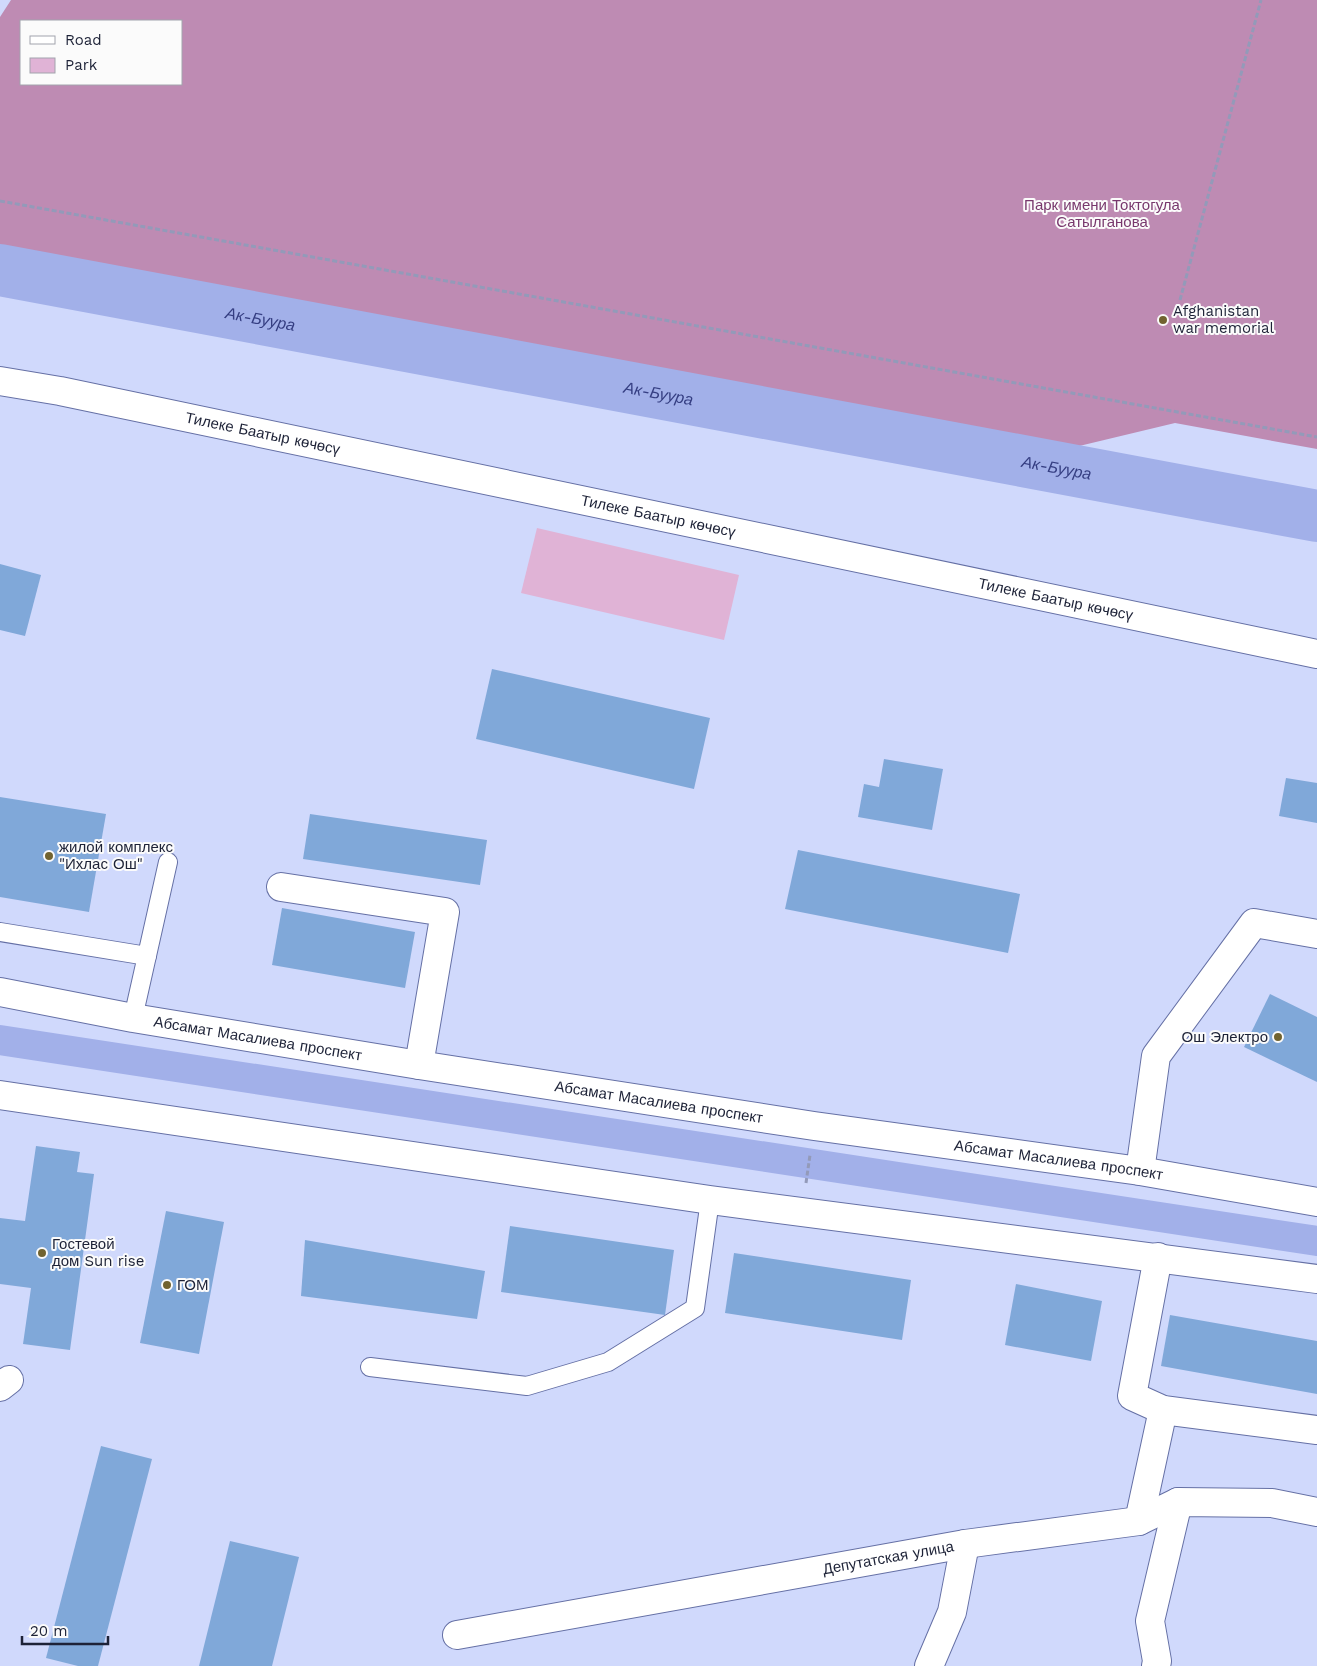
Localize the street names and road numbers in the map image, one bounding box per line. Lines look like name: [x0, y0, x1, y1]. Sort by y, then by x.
street label: Тилеке Баатыр көчөсү: [184, 408, 342, 458]
street label: Тилеке Баатыр көчөсү: [579, 491, 738, 541]
street label: Тилеке Баатыр көчөсү: [977, 574, 1135, 624]
street label: Абсамат Масалиева проспект: [152, 1013, 363, 1064]
street label: Абсамат Масалиева проспект: [553, 1077, 764, 1127]
street label: Абсамат Масалиева проспект: [953, 1136, 1165, 1184]
street label: Депутатская улица: [821, 1537, 956, 1578]

